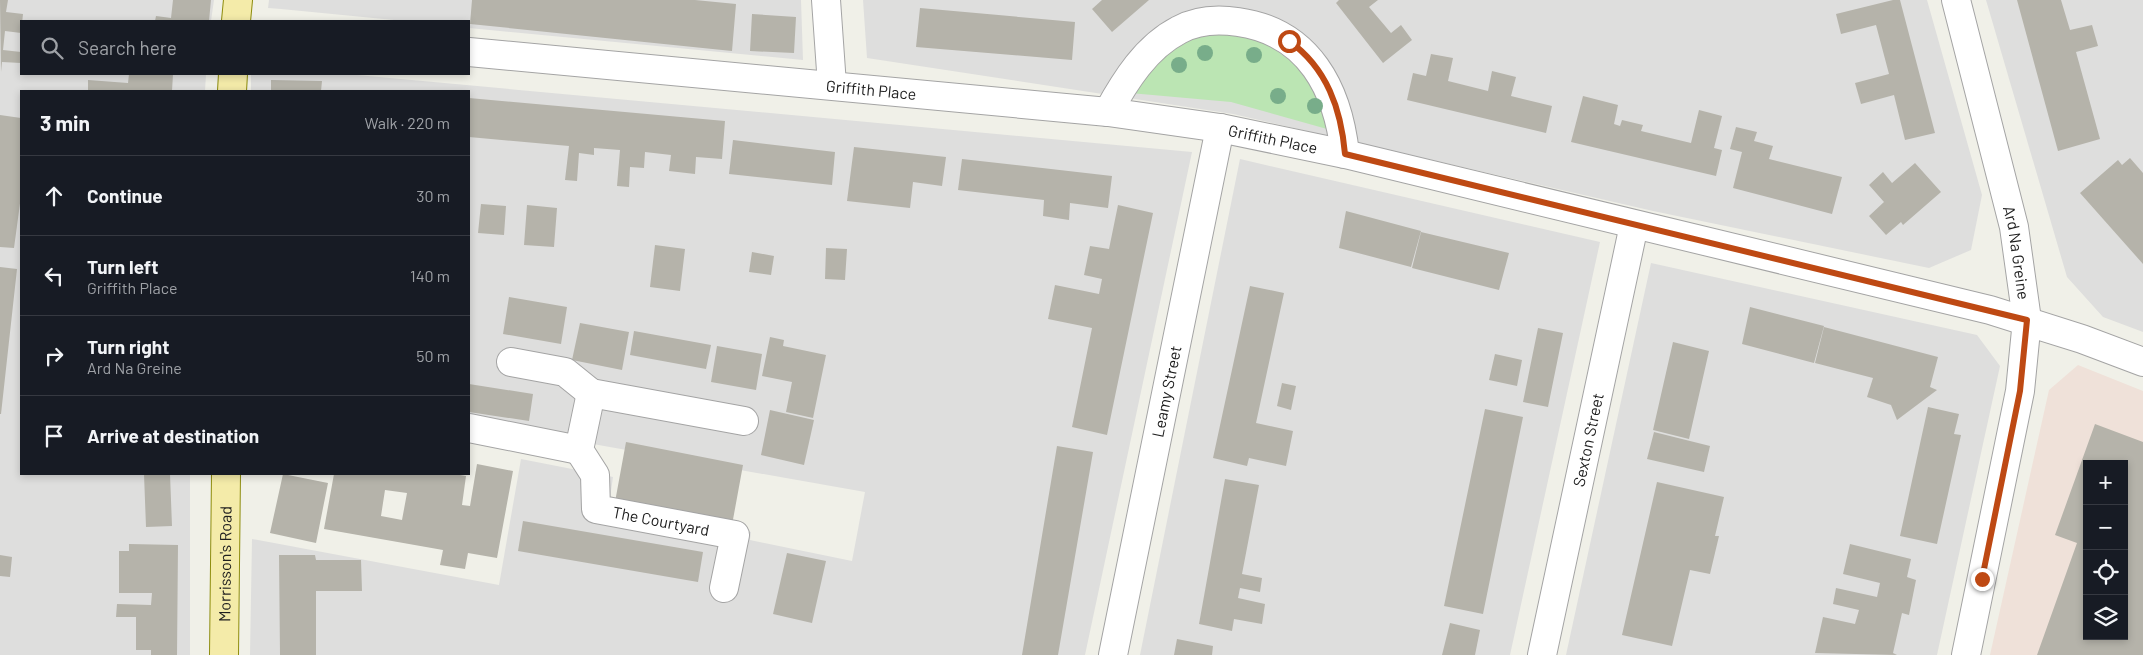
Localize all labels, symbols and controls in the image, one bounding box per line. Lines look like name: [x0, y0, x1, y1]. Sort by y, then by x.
search box: [20, 20, 470, 75]
route start: [1278, 30, 1301, 53]
icon: search: [38, 34, 66, 62]
text: Search here: [78, 36, 177, 59]
street label: Griffith Place: [825, 76, 917, 103]
text: 3 min: [40, 110, 90, 135]
text: Walk · 220 m: [364, 113, 450, 132]
street label: Griffith Place: [1227, 120, 1319, 157]
icon: ahead: [40, 182, 68, 210]
text: Continue: [87, 184, 163, 207]
text: 30 m: [416, 186, 450, 205]
street label: Ard Na Greine: [2000, 203, 2034, 301]
text: Turn left: [87, 255, 158, 278]
icon: left: [40, 262, 68, 290]
text: 140 m: [410, 266, 450, 285]
text: Griffith Place: [87, 278, 178, 297]
text: Turn right: [87, 335, 169, 358]
icon: right: [40, 342, 68, 370]
street label: Leamy Street: [1147, 344, 1185, 439]
text: 50 m: [416, 346, 450, 365]
text: Ard Na Greine: [87, 358, 182, 377]
street label: Sexton Street: [1568, 391, 1607, 488]
icon: arrive: [40, 422, 68, 450]
text: Arrive at destination: [87, 424, 259, 447]
map controls: [2083, 460, 2128, 640]
button: +: [2083, 460, 2128, 505]
street label: The Courtyard: [611, 502, 711, 539]
button: −: [2083, 505, 2128, 550]
street label: Morrisson's Road: [214, 506, 235, 622]
button: locate: [2083, 550, 2128, 595]
route end: [1971, 568, 1994, 591]
button: layers: [2083, 595, 2128, 640]

